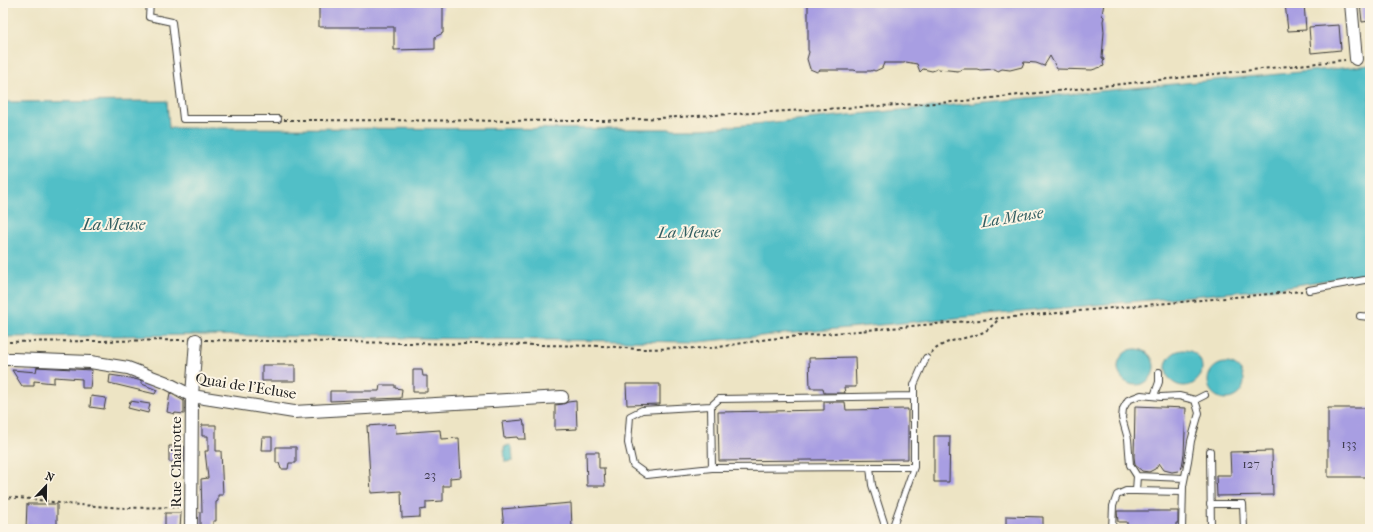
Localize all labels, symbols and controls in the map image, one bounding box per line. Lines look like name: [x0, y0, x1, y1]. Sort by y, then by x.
water label: La Meuse: [979, 203, 1045, 231]
water label: La Meuse: [82, 215, 146, 234]
water label: La Meuse: [657, 222, 721, 242]
street label: Quai de l'Ecluse: [194, 369, 298, 403]
street label: Rue Chairotte: [167, 416, 185, 508]
house number: 133: [1341, 436, 1357, 451]
house number: 127: [1242, 456, 1260, 471]
north arrow: [26, 466, 66, 506]
house number: 23: [424, 467, 436, 482]
text: N: [43, 470, 56, 485]

